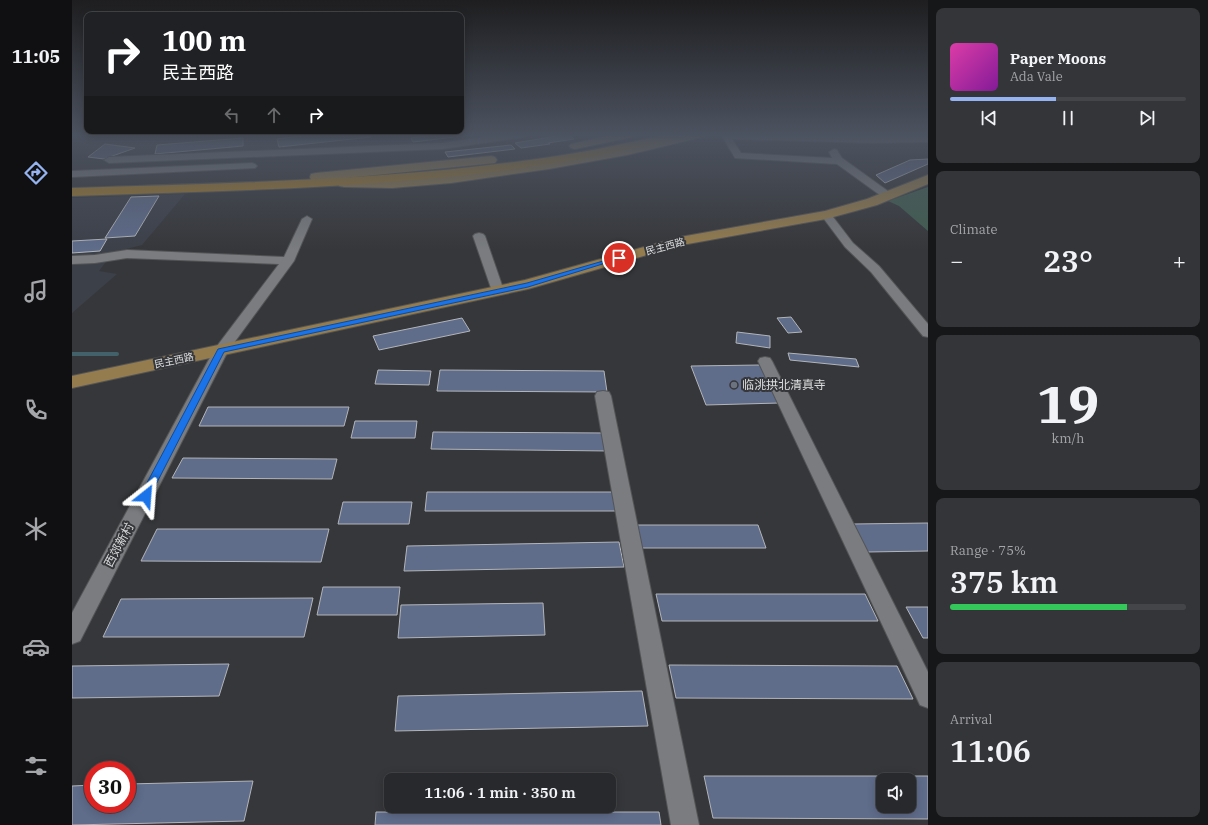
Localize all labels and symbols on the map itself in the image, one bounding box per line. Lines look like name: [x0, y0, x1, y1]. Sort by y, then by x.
street label: 民主西路: [644, 235, 686, 258]
pin: [602, 241, 636, 275]
street label: 民主西路: [153, 350, 195, 371]
place label: 临洮拱北清真寺: [742, 377, 826, 392]
marker: 临洮拱北清真寺: [729, 380, 739, 390]
position arrow: [125, 475, 167, 517]
street label: 西郊新村: [101, 519, 137, 569]
speed limit sign: 30: [84, 761, 136, 813]

